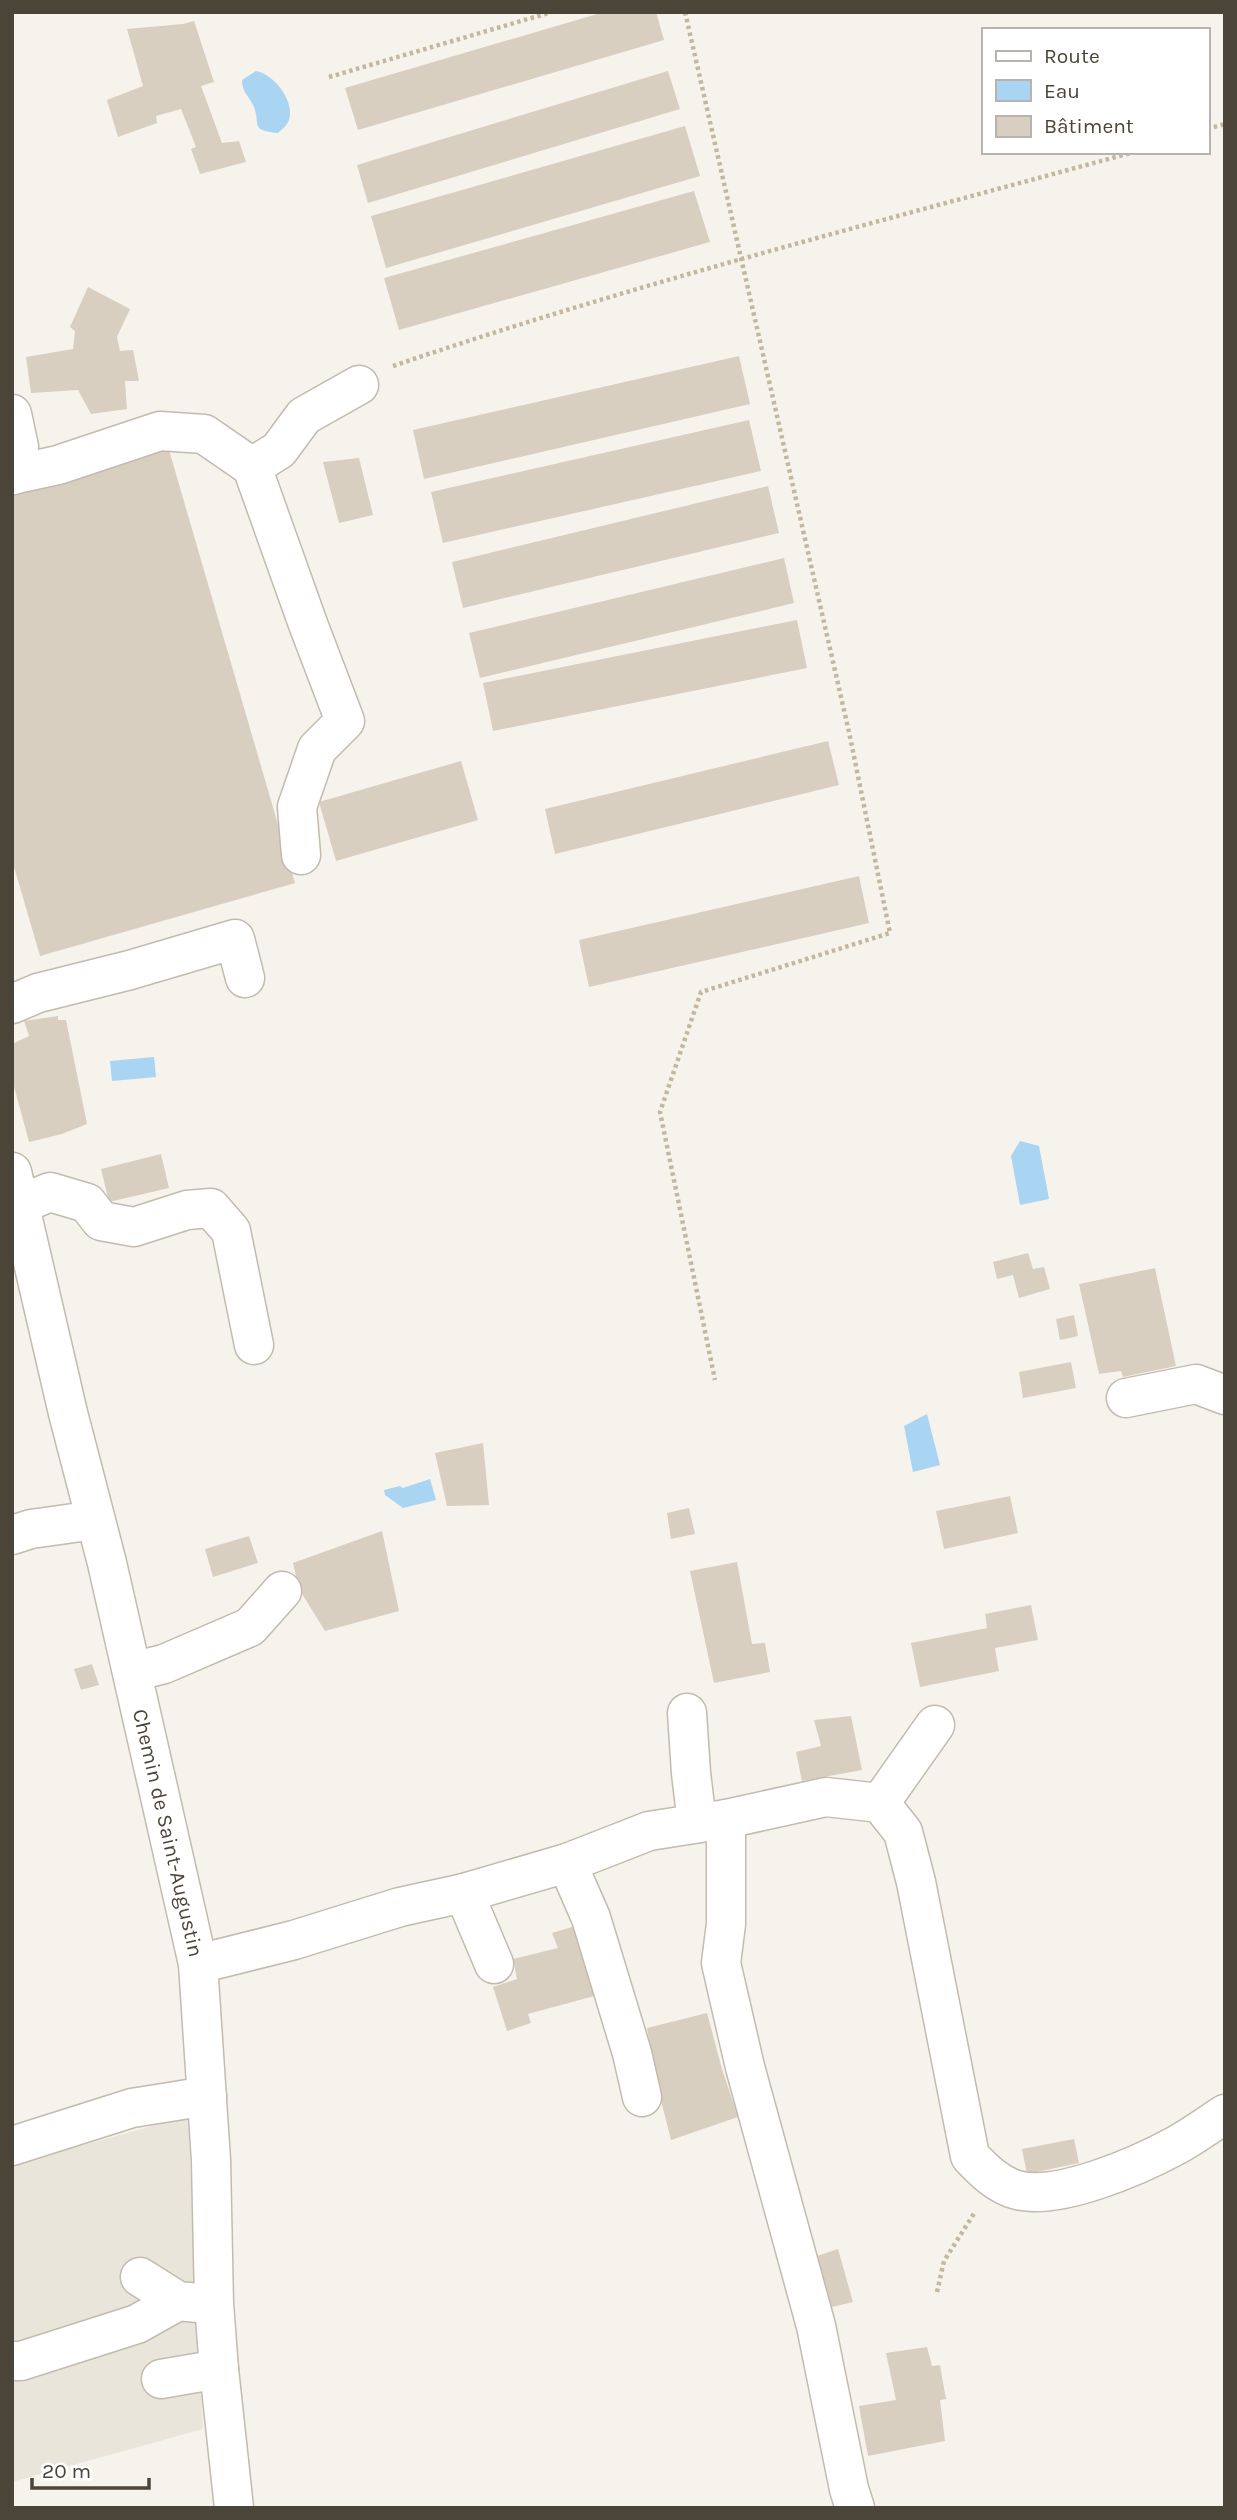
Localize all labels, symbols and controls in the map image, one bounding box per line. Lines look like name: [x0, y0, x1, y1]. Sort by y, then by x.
legend: [982, 28, 1209, 154]
text: Route: [1044, 44, 1100, 68]
text: Eau: [1044, 79, 1080, 103]
text: Bâtiment: [1044, 114, 1134, 138]
street label: Chemin de Saint-Augustin: [128, 1707, 208, 1959]
scale bar: [32, 2446, 149, 2490]
text: 20 m: [42, 2459, 91, 2483]

